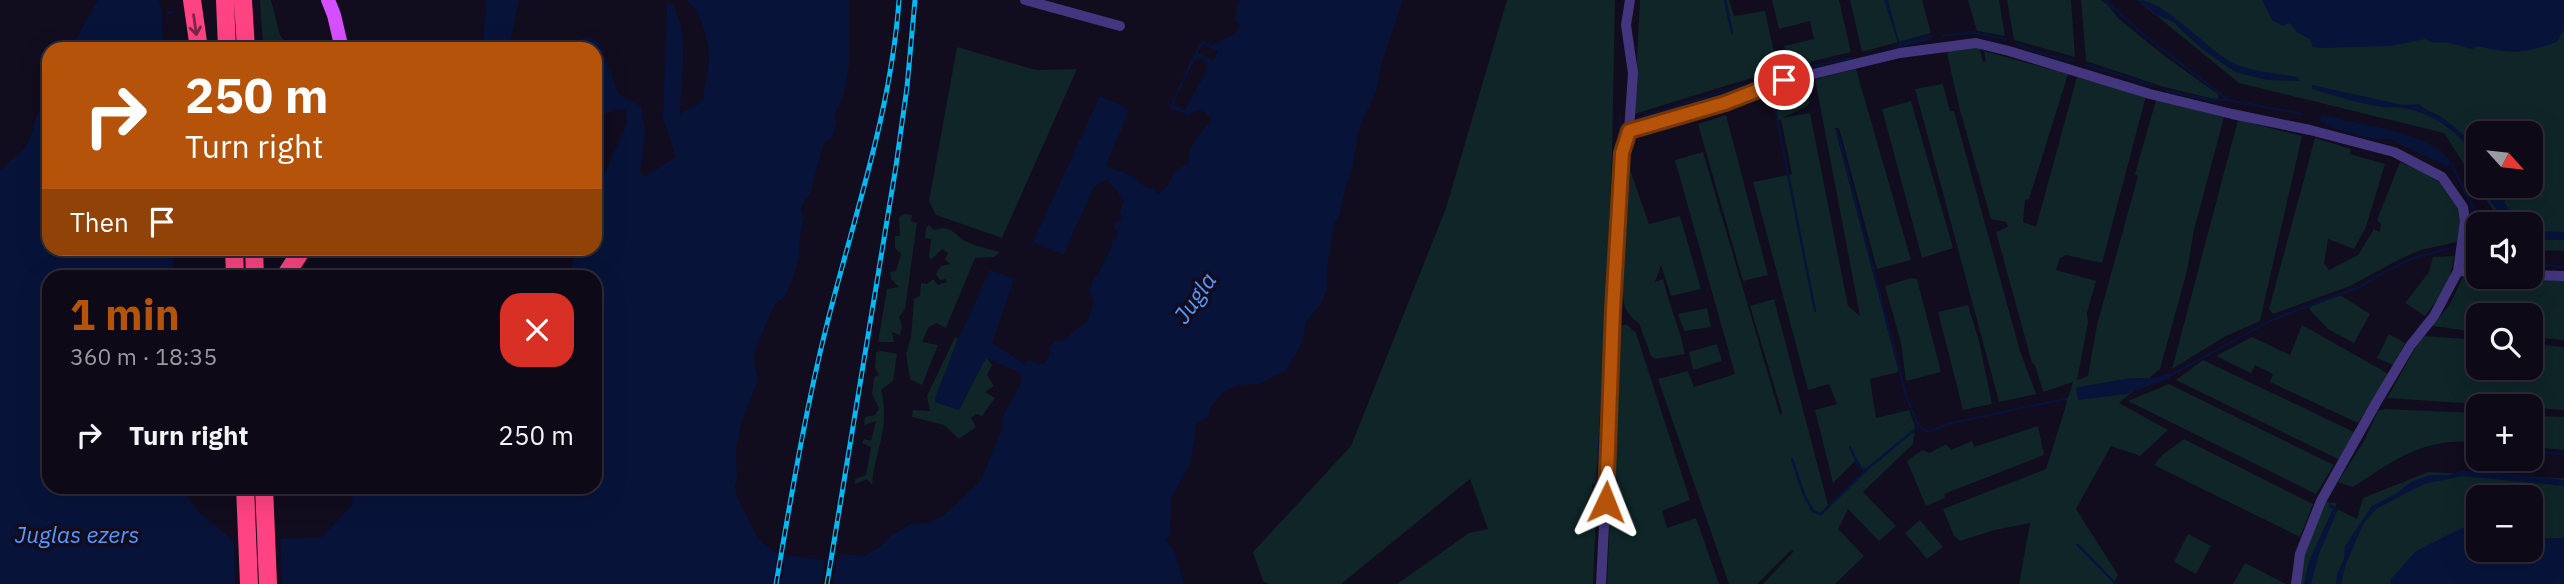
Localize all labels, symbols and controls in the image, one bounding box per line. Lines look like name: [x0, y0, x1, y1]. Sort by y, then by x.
one-way arrow: [189, 13, 202, 35]
pin: [1754, 50, 1814, 110]
icon: arrive: [1765, 61, 1803, 99]
text: 250 m: [185, 63, 329, 126]
icon: right: [70, 70, 161, 161]
north arrow: [2466, 121, 2543, 198]
map controls: [2466, 121, 2543, 562]
text: Turn right: [185, 125, 323, 167]
icon: arrive: [143, 203, 181, 241]
text: Then: [70, 205, 129, 239]
button: sound: [2466, 212, 2543, 289]
water label: Jugla: [1166, 266, 1222, 329]
text: 1 min: [70, 287, 180, 342]
button: close: [500, 293, 574, 367]
button: search: [2466, 303, 2543, 380]
text: 360 m · 18:35: [70, 341, 217, 371]
button: +: [2466, 394, 2543, 471]
icon: right: [70, 416, 108, 454]
text: Turn right: [129, 418, 248, 452]
text: 250 m: [498, 418, 574, 452]
position arrow: [1569, 465, 1643, 539]
button: −: [2466, 485, 2543, 562]
water label: Juglas ezers: [15, 519, 139, 549]

